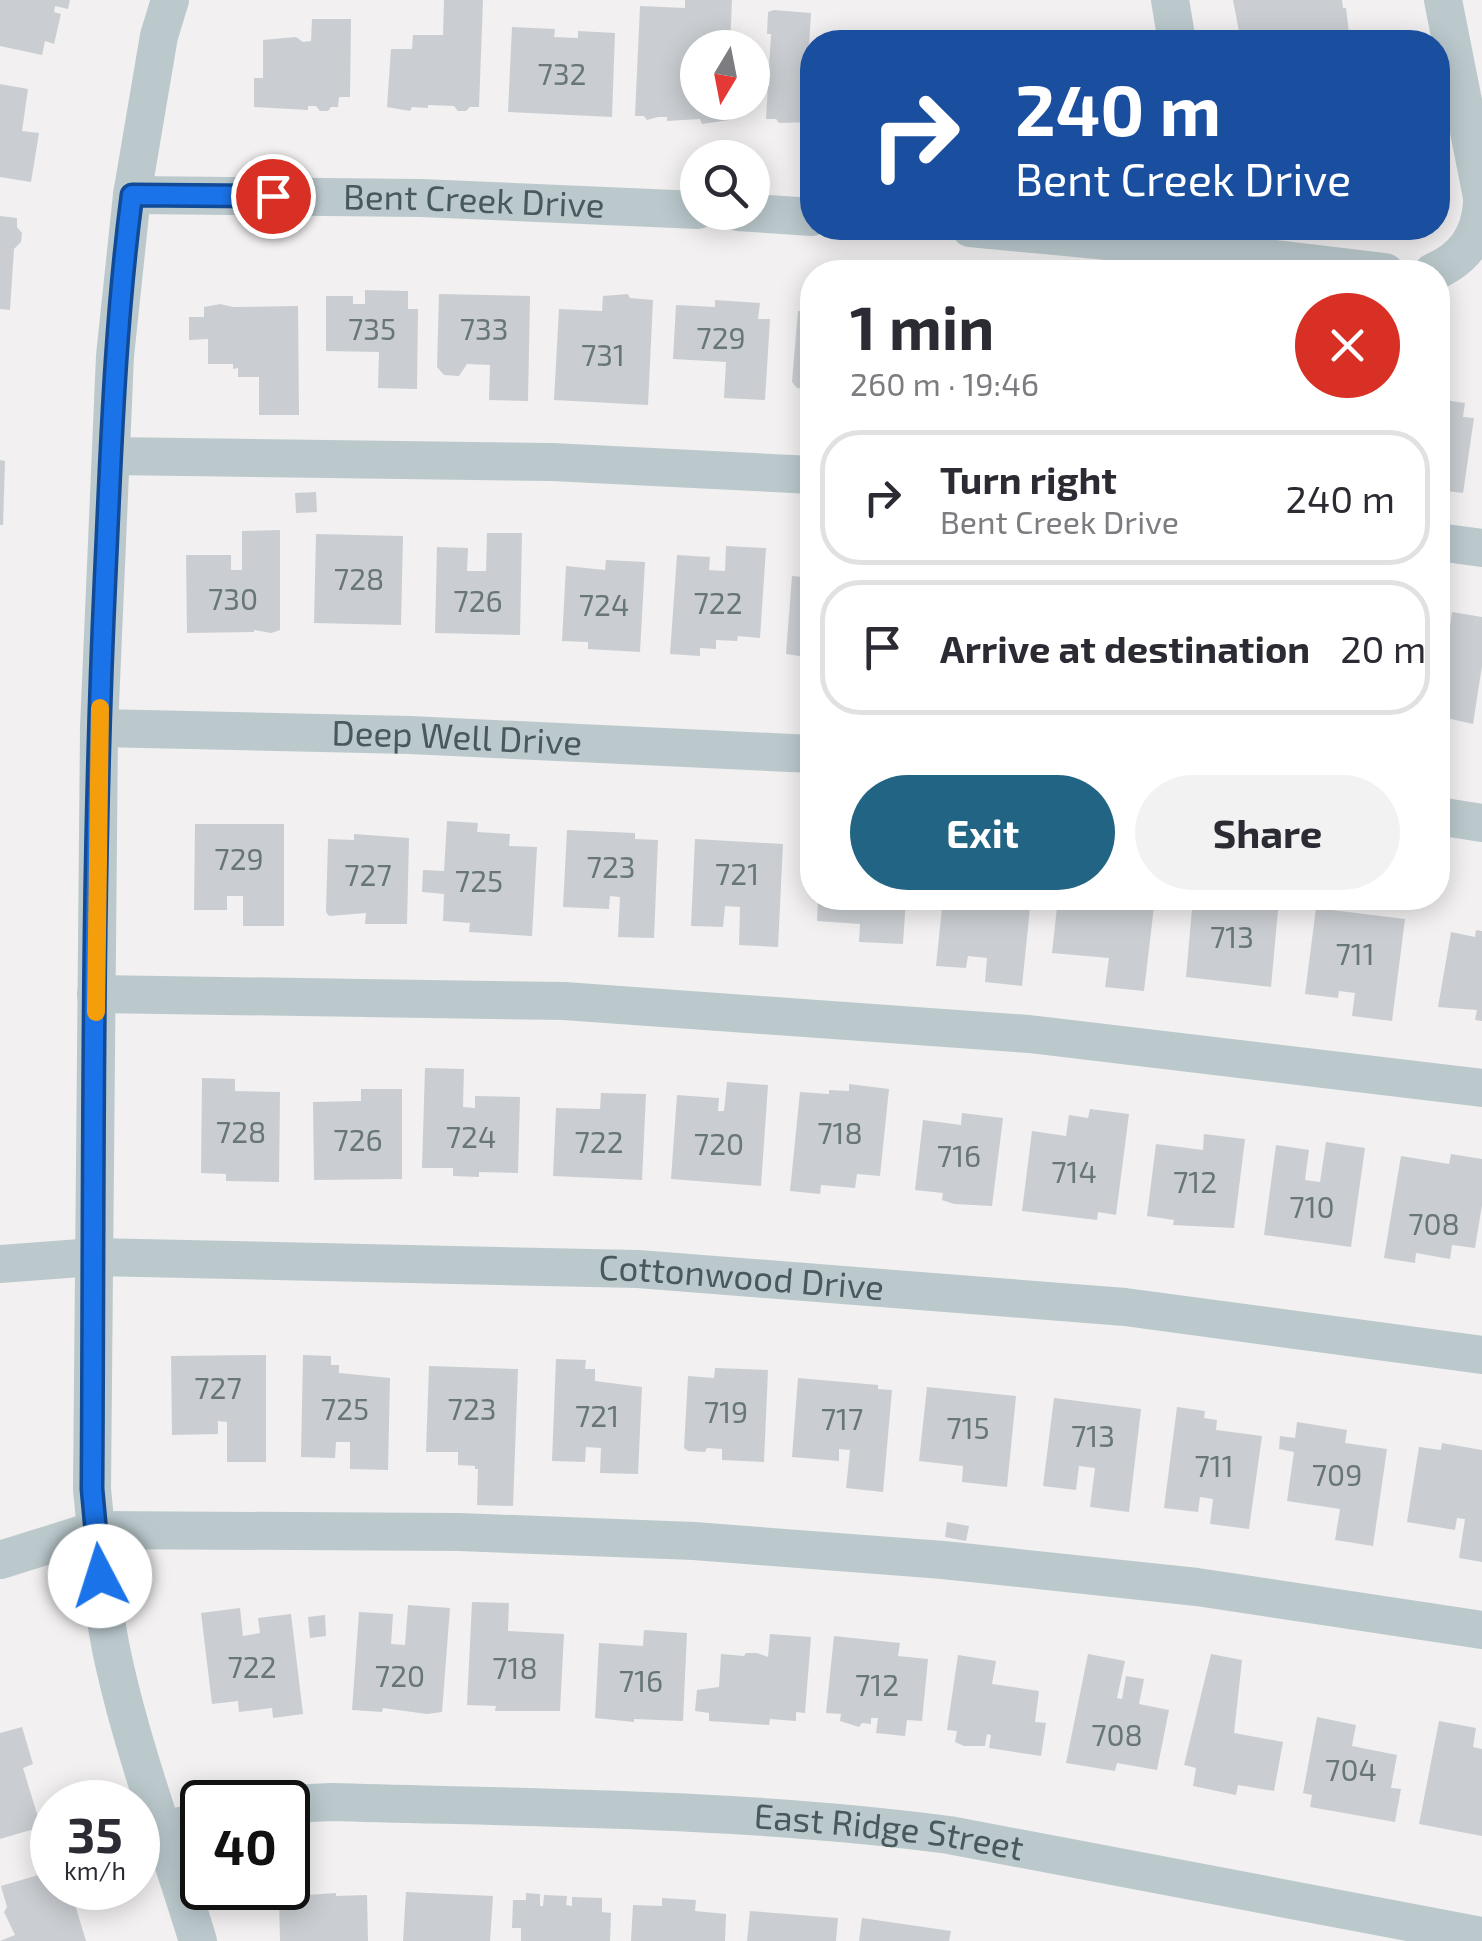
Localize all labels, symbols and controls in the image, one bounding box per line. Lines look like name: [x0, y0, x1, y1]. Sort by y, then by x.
north arrow: [680, 30, 770, 120]
map controls: [680, 30, 770, 230]
house number: 732: [538, 55, 586, 91]
text: 240 m: [1015, 66, 1221, 150]
icon: right: [850, 70, 980, 200]
button: search: [680, 140, 770, 230]
text: Bent Creek Drive: [1015, 151, 1351, 205]
pin: [231, 154, 316, 239]
icon: arrive: [246, 169, 301, 224]
street label: Bent Creek Drive: [343, 174, 606, 225]
text: 1 min: [850, 290, 994, 362]
button: close: [1295, 293, 1400, 398]
house number: 735: [348, 310, 396, 346]
house number: 733: [460, 310, 508, 346]
house number: 729: [696, 319, 746, 355]
house number: 731: [581, 336, 625, 372]
text: 260 m · 19:46: [850, 364, 1039, 402]
text: Turn right: [940, 456, 1117, 502]
icon: right: [855, 470, 910, 525]
text: 240 m: [1286, 475, 1395, 521]
text: Bent Creek Drive: [940, 502, 1179, 540]
house number: 728: [334, 560, 384, 596]
house number: 730: [208, 580, 258, 616]
house number: 726: [453, 582, 503, 618]
house number: 722: [693, 584, 743, 620]
house number: 724: [579, 586, 629, 622]
icon: arrive: [855, 620, 910, 675]
text: Arrive at destination: [940, 625, 1310, 671]
text: 20 m: [1340, 625, 1426, 671]
street label: Deep Well Drive: [331, 710, 583, 762]
button: Exit: [850, 775, 1115, 890]
button: Share: [1135, 775, 1400, 890]
house number: 729: [214, 840, 264, 876]
house number: 723: [587, 848, 635, 884]
house number: 721: [715, 855, 759, 891]
house number: 727: [344, 856, 392, 892]
house number: 725: [455, 862, 503, 898]
house number: 713: [1210, 918, 1254, 954]
house number: 711: [1335, 935, 1375, 971]
house number: 728: [216, 1113, 266, 1149]
house number: 718: [817, 1114, 863, 1150]
house number: 724: [446, 1118, 496, 1154]
house number: 726: [333, 1121, 383, 1157]
house number: 722: [574, 1123, 624, 1159]
house number: 720: [694, 1125, 744, 1161]
house number: 716: [937, 1137, 981, 1173]
house number: 714: [1051, 1153, 1097, 1189]
house number: 712: [1173, 1163, 1217, 1199]
house number: 710: [1289, 1188, 1335, 1224]
house number: 708: [1408, 1205, 1460, 1241]
street label: Cottonwood Drive: [598, 1245, 886, 1307]
house number: 727: [194, 1369, 242, 1405]
house number: 725: [321, 1390, 369, 1426]
house number: 723: [448, 1390, 496, 1426]
house number: 719: [704, 1393, 748, 1429]
house number: 721: [575, 1397, 619, 1433]
house number: 717: [821, 1400, 863, 1436]
house number: 715: [946, 1409, 990, 1445]
house number: 713: [1071, 1417, 1115, 1453]
house number: 711: [1194, 1447, 1234, 1483]
house number: 709: [1312, 1456, 1362, 1492]
position arrow: [48, 1524, 152, 1628]
house number: 722: [227, 1648, 277, 1684]
house number: 718: [492, 1649, 538, 1685]
house number: 720: [375, 1657, 425, 1693]
house number: 716: [619, 1662, 663, 1698]
house number: 712: [855, 1666, 899, 1702]
house number: 708: [1091, 1716, 1143, 1752]
house number: 704: [1325, 1751, 1377, 1787]
speed limit sign: 40: [180, 1780, 310, 1910]
street label: East Ridge Street: [753, 1793, 1027, 1868]
text: 35: [67, 1803, 123, 1863]
text: km/h: [64, 1855, 126, 1885]

